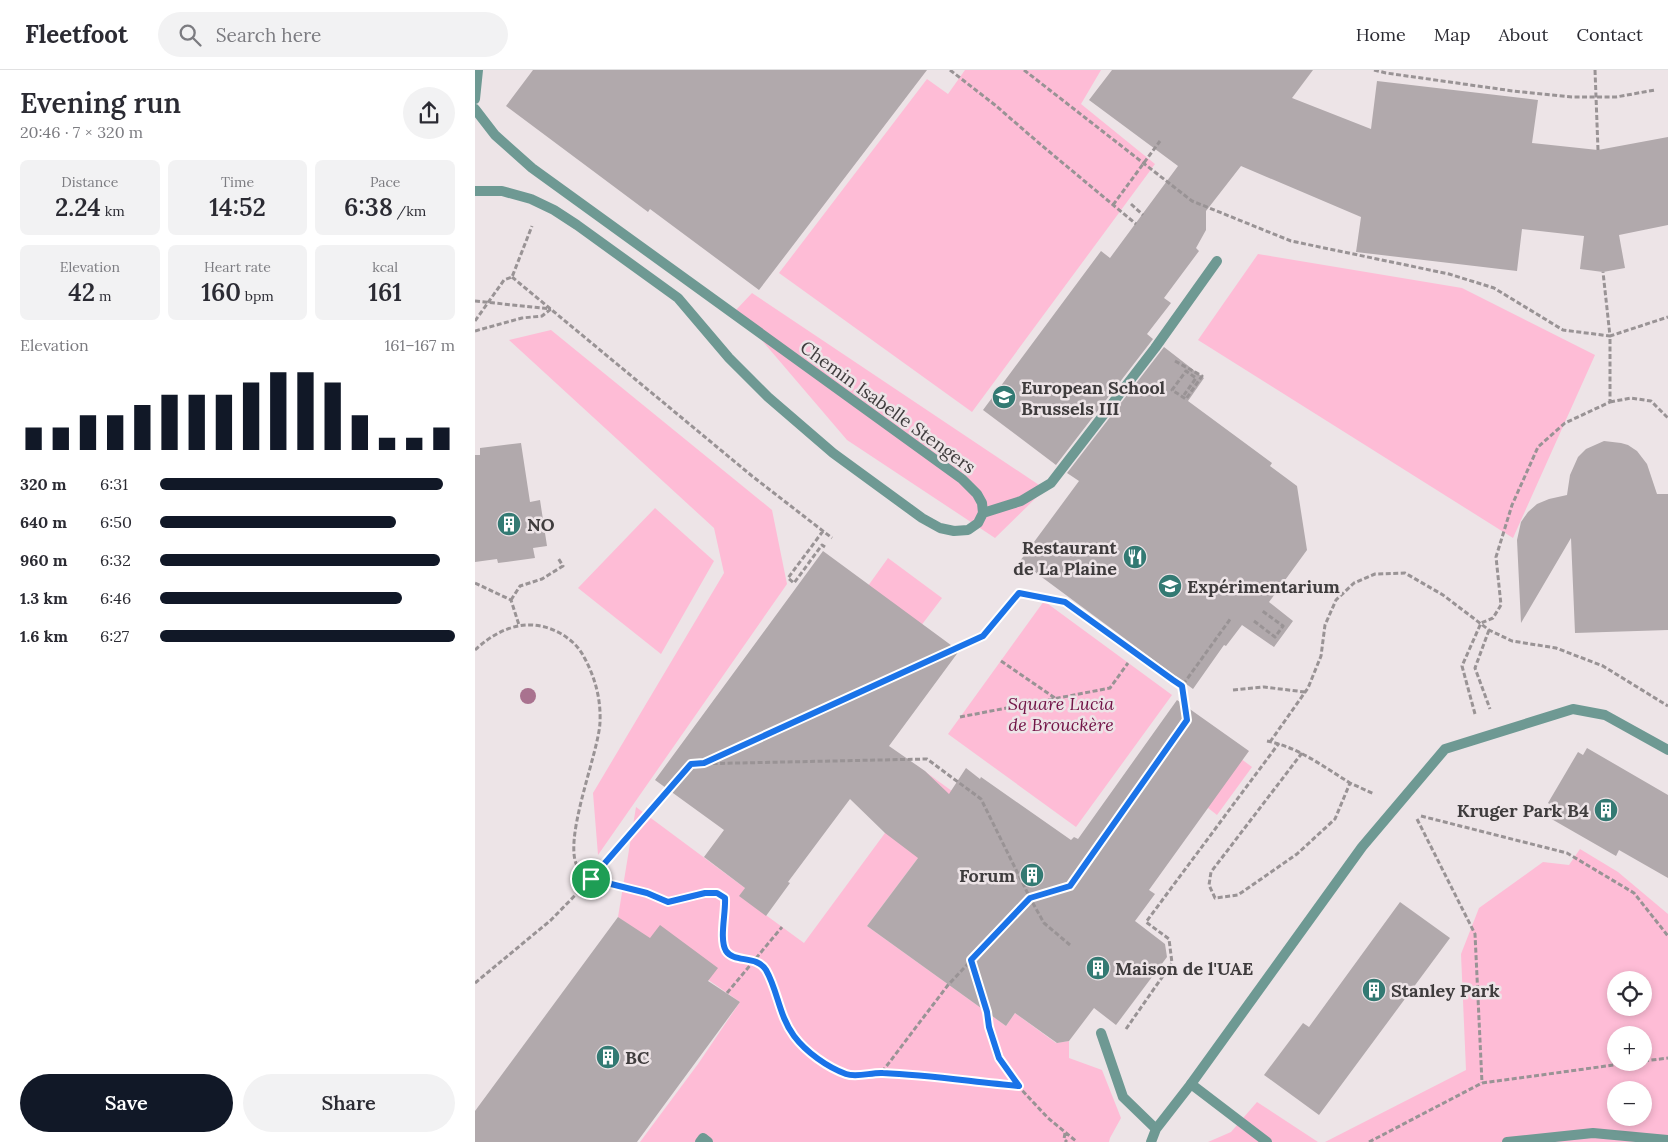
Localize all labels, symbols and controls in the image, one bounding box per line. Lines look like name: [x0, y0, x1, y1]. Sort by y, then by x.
search box: [158, 12, 508, 57]
text: Fleetfoot: [25, 19, 128, 50]
icon: search: [176, 21, 204, 49]
text: Search here: [216, 23, 321, 47]
text: Home: [1356, 23, 1406, 46]
text: Map: [1434, 23, 1470, 46]
text: About: [1498, 23, 1548, 46]
text: Contact: [1576, 23, 1643, 46]
text: Evening run: [20, 85, 181, 121]
button: share: [403, 87, 455, 139]
text: 20:46 · 7 × 320 m: [20, 122, 143, 142]
text: Distance: [61, 173, 118, 191]
text: Time: [221, 173, 254, 191]
text: Pace: [370, 173, 400, 191]
text: 2.24: [55, 191, 101, 223]
text: 14:52: [209, 191, 266, 223]
text: 6:38: [344, 191, 393, 223]
text: km: [101, 202, 125, 220]
text: /km: [393, 202, 426, 220]
text: Elevation: [60, 258, 120, 276]
text: Heart rate: [204, 258, 271, 276]
text: kcal: [372, 258, 398, 276]
text: 42: [68, 276, 95, 308]
text: 160: [201, 276, 241, 308]
text: 161: [368, 276, 402, 308]
text: m: [95, 287, 111, 305]
text: bpm: [241, 287, 274, 305]
text: Elevation: [20, 335, 89, 355]
text: 161–167 m: [384, 335, 455, 355]
street label: Chemin Isabelle Stengers: [796, 336, 980, 478]
place label: European School Brussels III: [1021, 376, 1166, 420]
school or university icon: European School Brussels III: [991, 384, 1017, 410]
text: 320 m: [20, 474, 67, 494]
text: 6:31: [100, 474, 128, 494]
building icon: NO: [496, 511, 522, 537]
text: 640 m: [20, 512, 67, 532]
text: 6:50: [100, 512, 132, 532]
place label: NO: [527, 513, 555, 536]
place label: Restaurant de La Plaine: [1013, 536, 1118, 580]
restaurant icon: Restaurant de La Plaine: [1122, 544, 1148, 570]
text: 960 m: [20, 550, 68, 570]
text: 6:32: [100, 550, 131, 570]
school or university icon: Expérimentarium: [1157, 573, 1183, 599]
place label: Expérimentarium: [1187, 575, 1340, 598]
text: 1.3 km: [20, 588, 68, 608]
text: 6:46: [100, 588, 131, 608]
text: 1.6 km: [20, 626, 68, 646]
text: 6:27: [100, 626, 129, 646]
park label: Square Lucia de Brouckère: [1008, 692, 1114, 736]
building icon: Kruger Park B4: [1593, 797, 1619, 823]
place label: Kruger Park B4: [1457, 799, 1589, 822]
pin: [570, 858, 612, 900]
building icon: Forum: [1019, 862, 1045, 888]
place label: Forum: [959, 864, 1015, 887]
icon: arrive: [577, 865, 605, 893]
building icon: Maison de l'UAE: [1085, 955, 1111, 981]
place label: Maison de l'UAE: [1115, 957, 1253, 980]
map controls: [1607, 971, 1652, 1126]
button: locate: [1607, 971, 1652, 1016]
building icon: Stanley Park: [1361, 977, 1387, 1003]
place label: Stanley Park: [1391, 979, 1500, 1002]
button: +: [1607, 1026, 1652, 1071]
building icon: BC: [595, 1044, 621, 1070]
place label: BC: [625, 1046, 650, 1069]
button: Save: [20, 1074, 233, 1132]
button: Share: [243, 1074, 455, 1132]
button: −: [1607, 1081, 1652, 1126]

